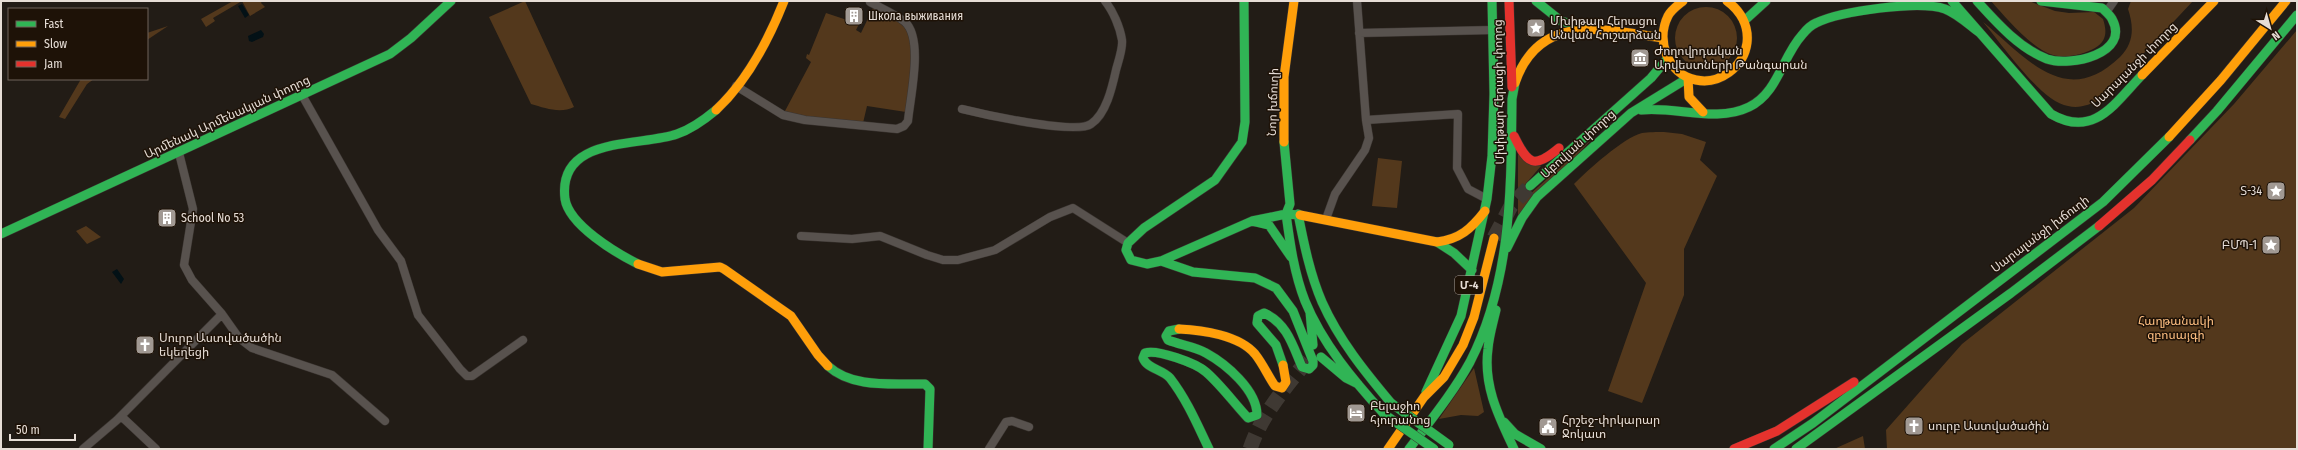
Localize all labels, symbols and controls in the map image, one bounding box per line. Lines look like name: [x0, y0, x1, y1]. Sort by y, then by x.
building icon: Школа выживания: [843, 5, 865, 27]
legend: [8, 8, 148, 80]
north arrow: [2250, 8, 2290, 48]
place label: Школа выживания: [868, 9, 963, 23]
place label: Մխիթար Հերացու Անվան Հուշարձան: [1550, 14, 1661, 42]
text: Fast: [44, 17, 63, 31]
place icon: Մխիթար Հերացու Անվան Հուշարձան: [1525, 17, 1547, 39]
street label: Մխիթար Հերացի փողոց: [1491, 19, 1507, 165]
street label: Սարալանջի փողոց: [2088, 19, 2180, 111]
text: N: [2269, 28, 2282, 43]
text: Slow: [44, 37, 67, 51]
place label: Ժողովրդական Արվեստների Թանգարան: [1654, 44, 1807, 72]
museum icon: Ժողովրդական Արվեստների Թանգարան: [1629, 47, 1651, 69]
text: Jam: [44, 57, 62, 71]
street label: Նոր խճուղի: [1265, 68, 1281, 136]
street label: Արմենակ Արմենակյան փողոց: [142, 72, 312, 162]
street label: Աբովյան փողոց: [1538, 107, 1618, 181]
place icon: Տ-34: [2265, 180, 2287, 202]
place label: Տ-34: [2240, 184, 2262, 198]
street label: Սարալանջի խճուղի: [1988, 193, 2092, 275]
building icon: School No 53: [156, 207, 178, 229]
place label: School No 53: [181, 211, 244, 225]
place icon: ԲՄՊ-1: [2260, 234, 2282, 256]
place label: ԲՄՊ-1: [2222, 238, 2257, 252]
road number: Մ-4: [1455, 276, 1483, 294]
park label: Հաղթանակի զբոսայգի: [2138, 314, 2214, 342]
place label: Սուրբ Աստվածածին եկեղեցի: [159, 331, 282, 359]
church icon: Սուրբ Աստվածածին եկեղեցի: [134, 334, 156, 356]
place label: Բելաջիո հյուրանոց: [1370, 399, 1431, 427]
hotel icon: Բելաջիո հյուրանոց: [1345, 402, 1367, 424]
place label: Հրշեջ-փրկարար Ջոկատ: [1562, 413, 1660, 441]
church icon: սուրբ Աստվածածին: [1903, 415, 1925, 437]
scale bar: [10, 416, 75, 442]
public building icon: Հրշեջ-փրկարար Ջոկատ: [1537, 416, 1559, 438]
place label: սուրբ Աստվածածին: [1928, 419, 2049, 433]
text: 50 m: [16, 423, 40, 437]

